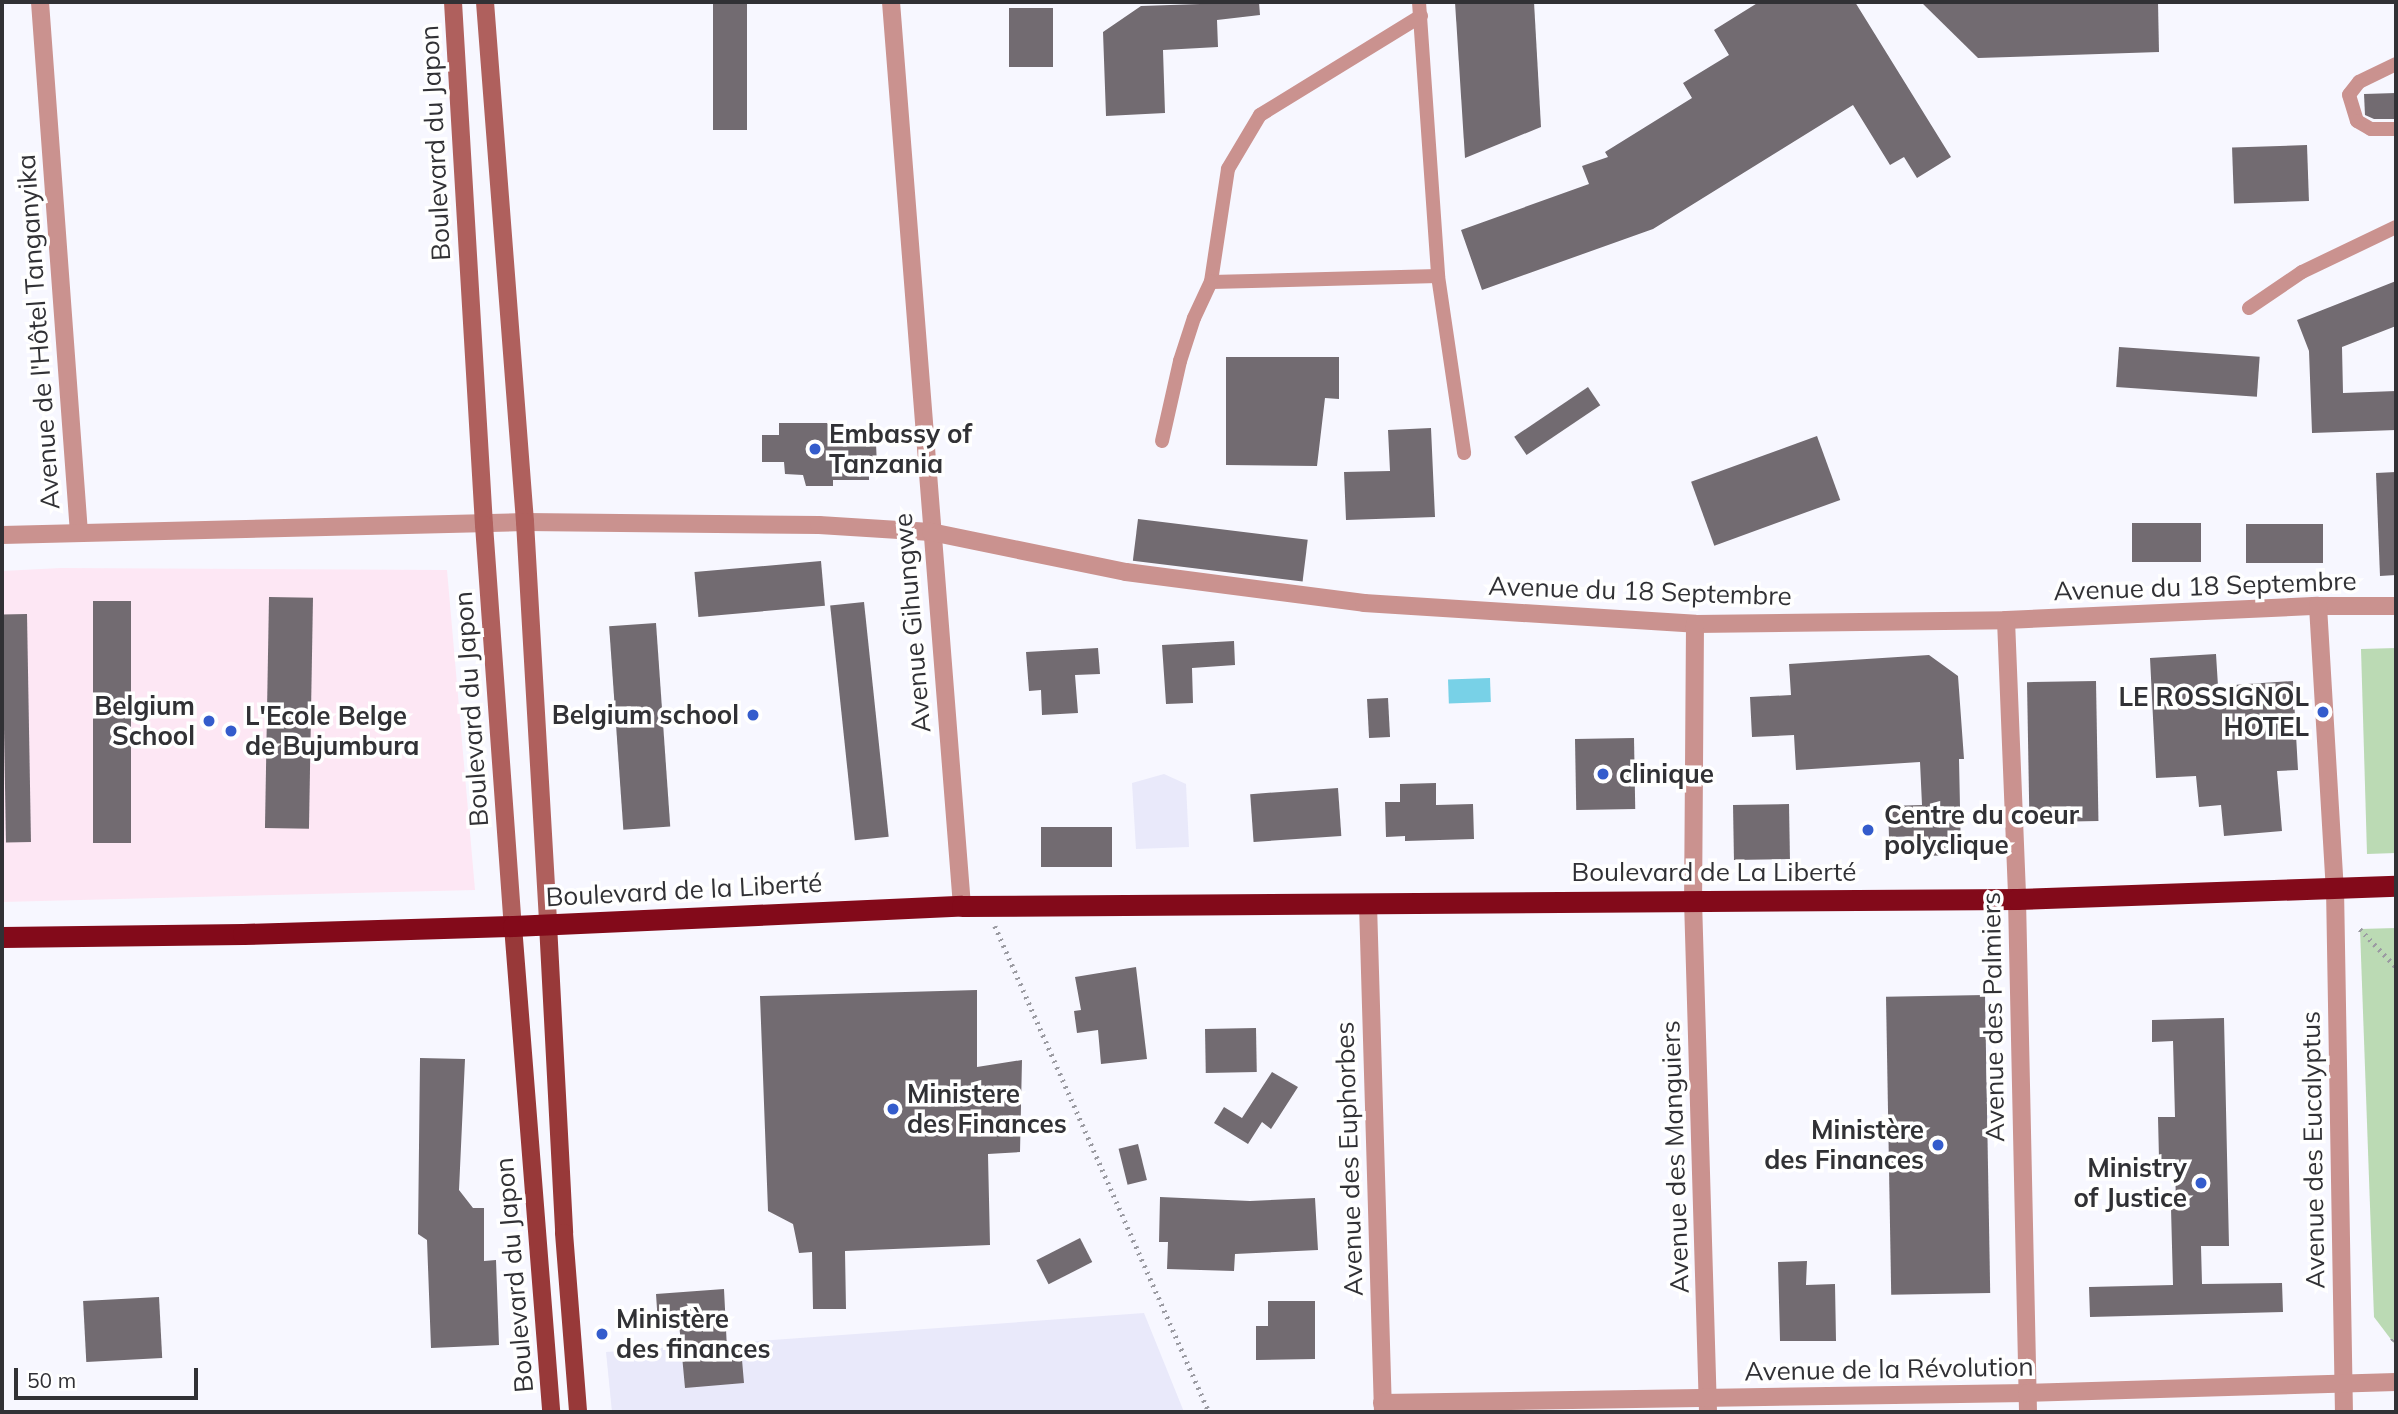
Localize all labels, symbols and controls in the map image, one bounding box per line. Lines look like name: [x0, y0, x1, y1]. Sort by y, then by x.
street label: Boulevard du Japon: [413, 24, 457, 262]
street label: Avenue de l'Hôtel Tanganyika: [10, 153, 66, 511]
place label: Embassy of Tanzania: [829, 418, 972, 480]
marker: Embassy of Tanzania: [807, 441, 823, 457]
street label: Avenue Gihungwe: [887, 512, 937, 734]
street label: Avenue du 18 Septembre: [2053, 565, 2357, 607]
street label: Avenue du 18 Septembre: [1488, 570, 1792, 612]
street label: Boulevard du Japon: [447, 590, 495, 828]
place label: LE ROSSIGNOL HOTEL: [2118, 681, 2309, 742]
place label: Belgium School: [94, 690, 195, 752]
place label: Belgium school: [552, 699, 739, 731]
place label: L'Ecole Belge de Bujumbura: [245, 700, 419, 762]
marker: LE ROSSIGNOL HOTEL: [2315, 704, 2331, 720]
marker: Belgium school: [745, 707, 761, 723]
marker: Belgium School: [201, 713, 217, 729]
marker: L'Ecole Belge de Bujumbura: [223, 723, 239, 739]
place label: clinique: [1619, 758, 1714, 790]
marker: clinique: [1593, 764, 1613, 784]
place label: Centre du coeur polyclique: [1884, 799, 2079, 860]
marker: Centre du coeur polyclique: [1858, 820, 1878, 840]
street label: Boulevard de La Liberté: [1572, 856, 1856, 888]
street label: Boulevard de la Liberté: [545, 867, 823, 913]
street label: Avenue des Palmiers: [1975, 892, 2011, 1142]
street label: Avenue des Eucalyptus: [2295, 1011, 2331, 1289]
street label: Avenue des Manguiers: [1655, 1020, 1695, 1294]
street label: Avenue des Euphorbes: [1329, 1021, 1369, 1297]
place label: Ministere des Finances: [907, 1078, 1067, 1140]
marker: Ministere des Finances: [885, 1101, 901, 1117]
place label: Ministère des Finances: [1764, 1114, 1924, 1176]
marker: Ministère des Finances: [1930, 1137, 1946, 1153]
place label: Ministry of Justice: [2074, 1152, 2187, 1214]
street label: Boulevard du Japon: [488, 1156, 540, 1394]
marker: Ministry of Justice: [2193, 1175, 2209, 1191]
place label: Ministère des finances: [616, 1303, 770, 1364]
marker: Ministère des finances: [594, 1326, 610, 1342]
street label: Avenue de la Révolution: [1744, 1351, 2034, 1387]
scale bar: [18, 1354, 201, 1398]
text: 50 m: [27, 1367, 76, 1393]

